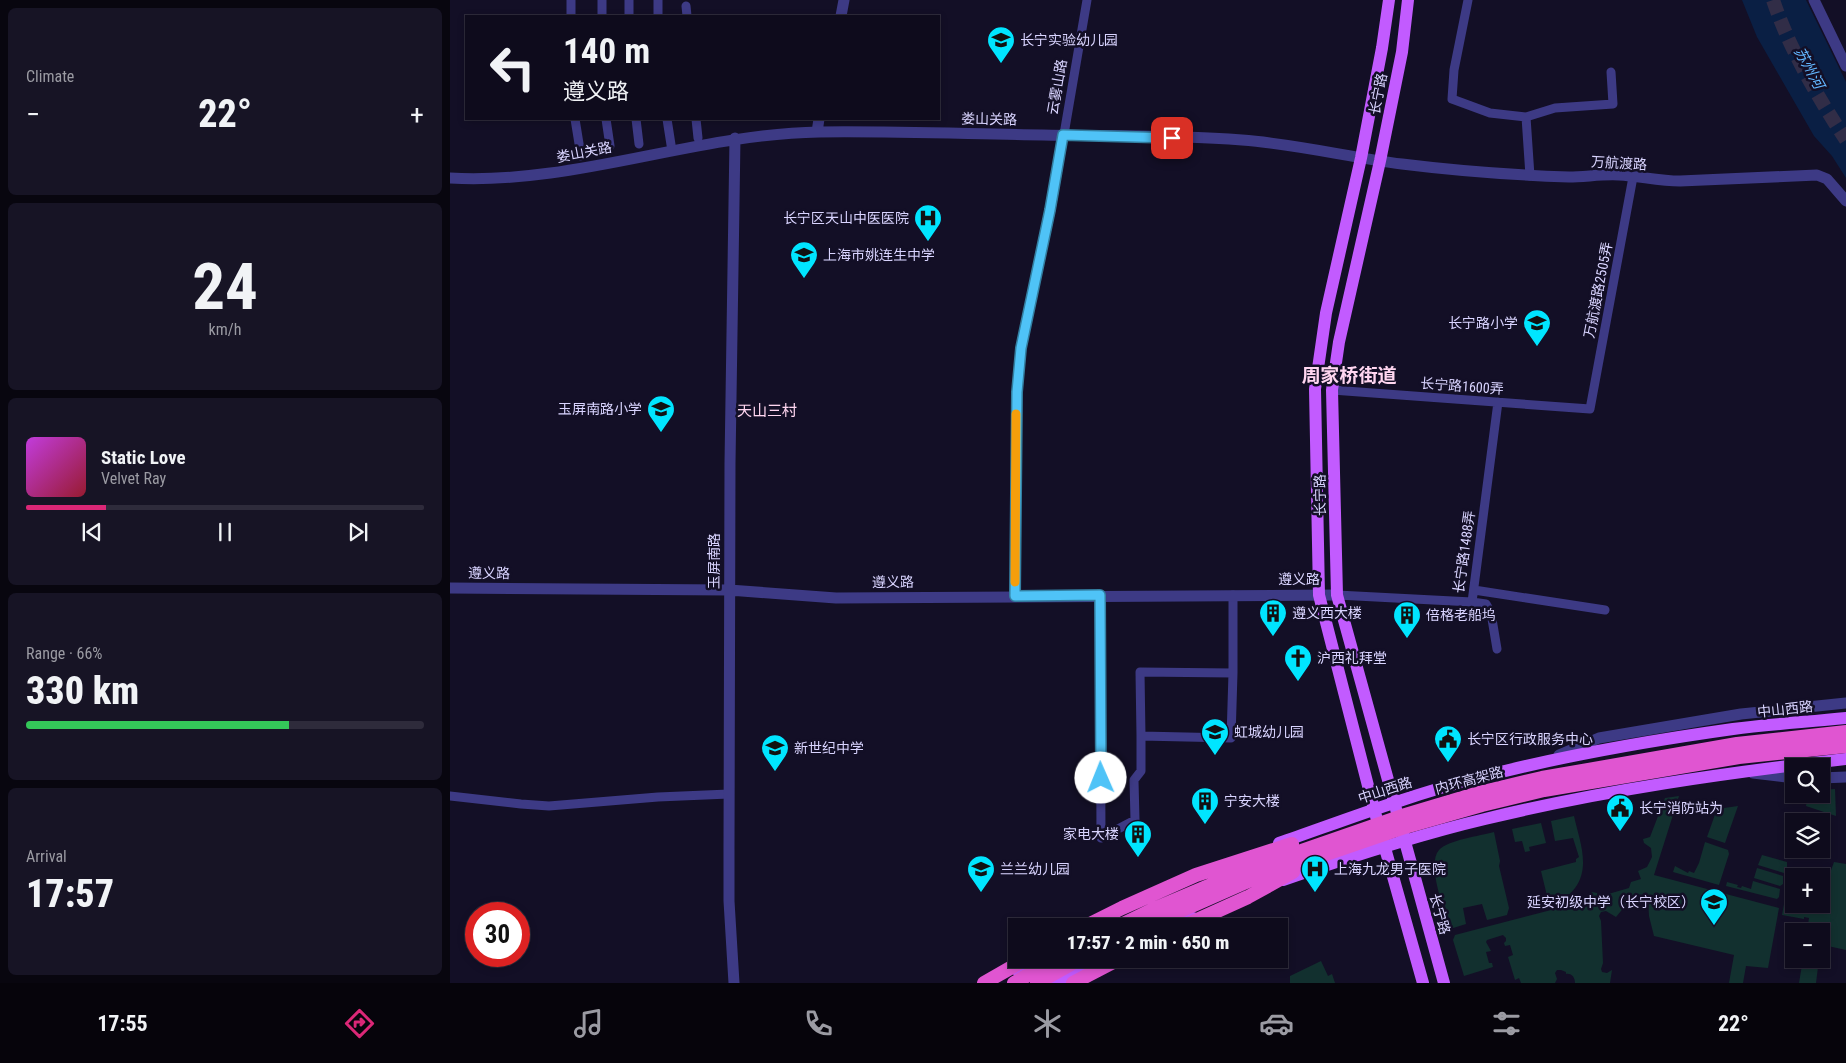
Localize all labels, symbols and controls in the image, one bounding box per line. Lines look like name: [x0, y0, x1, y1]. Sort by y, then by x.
school or university icon: 长宁实验幼儿园: [986, 25, 1016, 64]
text: 140 m: [563, 31, 650, 72]
place label: 长宁实验幼儿园: [1020, 32, 1118, 48]
icon: left: [480, 35, 545, 100]
water label: 苏州河: [1790, 44, 1829, 95]
street label: 云雾山路: [1044, 58, 1070, 116]
text: Climate: [26, 67, 74, 86]
street label: 长宁路: [1366, 72, 1390, 116]
text: 遵义路: [563, 79, 629, 104]
text: 22°: [198, 92, 252, 136]
text: −: [26, 98, 40, 131]
text: +: [410, 98, 424, 131]
street label: 娄山关路: [961, 111, 1017, 127]
pin: [1151, 117, 1193, 159]
icon: arrive: [1158, 124, 1186, 152]
street label: 娄山关路: [555, 139, 613, 165]
street label: 万航渡路: [1591, 154, 1647, 172]
hospital icon: 长宁区天山中医医院: [913, 203, 943, 242]
place label: 长宁区天山中医医院: [783, 210, 909, 226]
school or university icon: 上海市姚连生中学: [789, 240, 819, 279]
street label: 万航渡路2505弄: [1581, 241, 1615, 339]
place label: 上海市姚连生中学: [823, 247, 935, 263]
text: 24: [192, 249, 258, 325]
school or university icon: 长宁路小学: [1522, 308, 1552, 347]
place label: 长宁路小学: [1448, 315, 1518, 331]
text: km/h: [209, 320, 241, 339]
district label: 周家桥街道: [1301, 364, 1397, 387]
street label: 长宁路1600弄: [1420, 375, 1504, 397]
school or university icon: 玉屏南路小学: [646, 394, 676, 433]
place label: 玉屏南路小学: [558, 401, 642, 417]
district label: 天山三村: [737, 402, 797, 420]
text: Static Love: [101, 446, 186, 469]
text: Velvet Ray: [101, 469, 166, 488]
street label: 长宁路: [1312, 474, 1328, 516]
street label: 长宁路1488弄: [1450, 509, 1478, 595]
icon: previous: [78, 518, 106, 546]
icon: pause: [211, 518, 239, 546]
icon: next: [344, 518, 372, 546]
street label: 玉屏南路: [706, 533, 722, 589]
street label: 遵义路: [468, 565, 510, 581]
street label: 遵义路: [1278, 571, 1320, 587]
street label: 遵义路: [872, 574, 914, 590]
building icon: 遵义西大楼: [1258, 598, 1288, 637]
building icon: 倍格老船坞: [1392, 600, 1422, 639]
place label: 遵义西大楼: [1292, 605, 1362, 621]
place label: 倍格老船坞: [1426, 607, 1496, 623]
church icon: 沪西礼拜堂: [1283, 643, 1313, 682]
text: Range · 66%: [26, 644, 102, 663]
place label: 沪西礼拜堂: [1317, 650, 1387, 666]
text: 330 km: [26, 669, 139, 713]
street label: 中山西路: [1756, 698, 1814, 720]
school or university icon: 虹城幼儿园: [1200, 717, 1230, 756]
place label: 虹城幼儿园: [1234, 724, 1304, 740]
public building icon: 长宁区行政服务中心: [1433, 724, 1463, 763]
place label: 长宁区行政服务中心: [1467, 731, 1593, 747]
school or university icon: 新世纪中学: [760, 733, 790, 772]
place label: 新世纪中学: [794, 740, 864, 756]
position arrow: [1074, 751, 1126, 803]
map controls: [1785, 758, 1830, 968]
button: search: [1785, 758, 1830, 803]
street label: 内环高架路: [1433, 763, 1505, 797]
street label: 中山西路: [1356, 774, 1414, 806]
building icon: 宁安大楼: [1190, 786, 1220, 825]
place label: 宁安大楼: [1224, 793, 1280, 809]
public building icon: 长宁消防站为: [1605, 793, 1635, 832]
place label: 长宁消防站为: [1639, 800, 1723, 816]
button: layers: [1785, 813, 1830, 858]
building icon: 家电大楼: [1123, 819, 1153, 858]
place label: 家电大楼: [1063, 826, 1119, 842]
text: Arrival: [26, 847, 67, 866]
school or university icon: 兰兰幼儿园: [966, 854, 996, 893]
hospital icon: 上海九龙男子医院: [1300, 854, 1330, 893]
place label: 兰兰幼儿园: [1000, 861, 1070, 877]
place label: 上海九龙男子医院: [1334, 861, 1446, 877]
button: +: [1785, 868, 1830, 913]
text: 17:57: [26, 872, 114, 916]
school or university icon: 延安初级中学（长宁校区）: [1699, 887, 1729, 926]
street label: 长宁路: [1427, 892, 1453, 936]
place label: 延安初级中学（长宁校区）: [1527, 894, 1695, 910]
speed limit sign: 30: [465, 902, 530, 967]
button: −: [1785, 923, 1830, 968]
text: 17:57 · 2 min · 650 m: [1067, 931, 1229, 954]
icon: directions: [342, 1006, 377, 1041]
icon: music: [571, 1006, 606, 1041]
icon: phone: [801, 1006, 836, 1041]
icon: climate: [1030, 1006, 1065, 1041]
icon: car: [1259, 1006, 1294, 1041]
icon: filters: [1489, 1006, 1524, 1041]
text: 17:55: [97, 1011, 148, 1036]
text: 22°: [1718, 1011, 1749, 1036]

